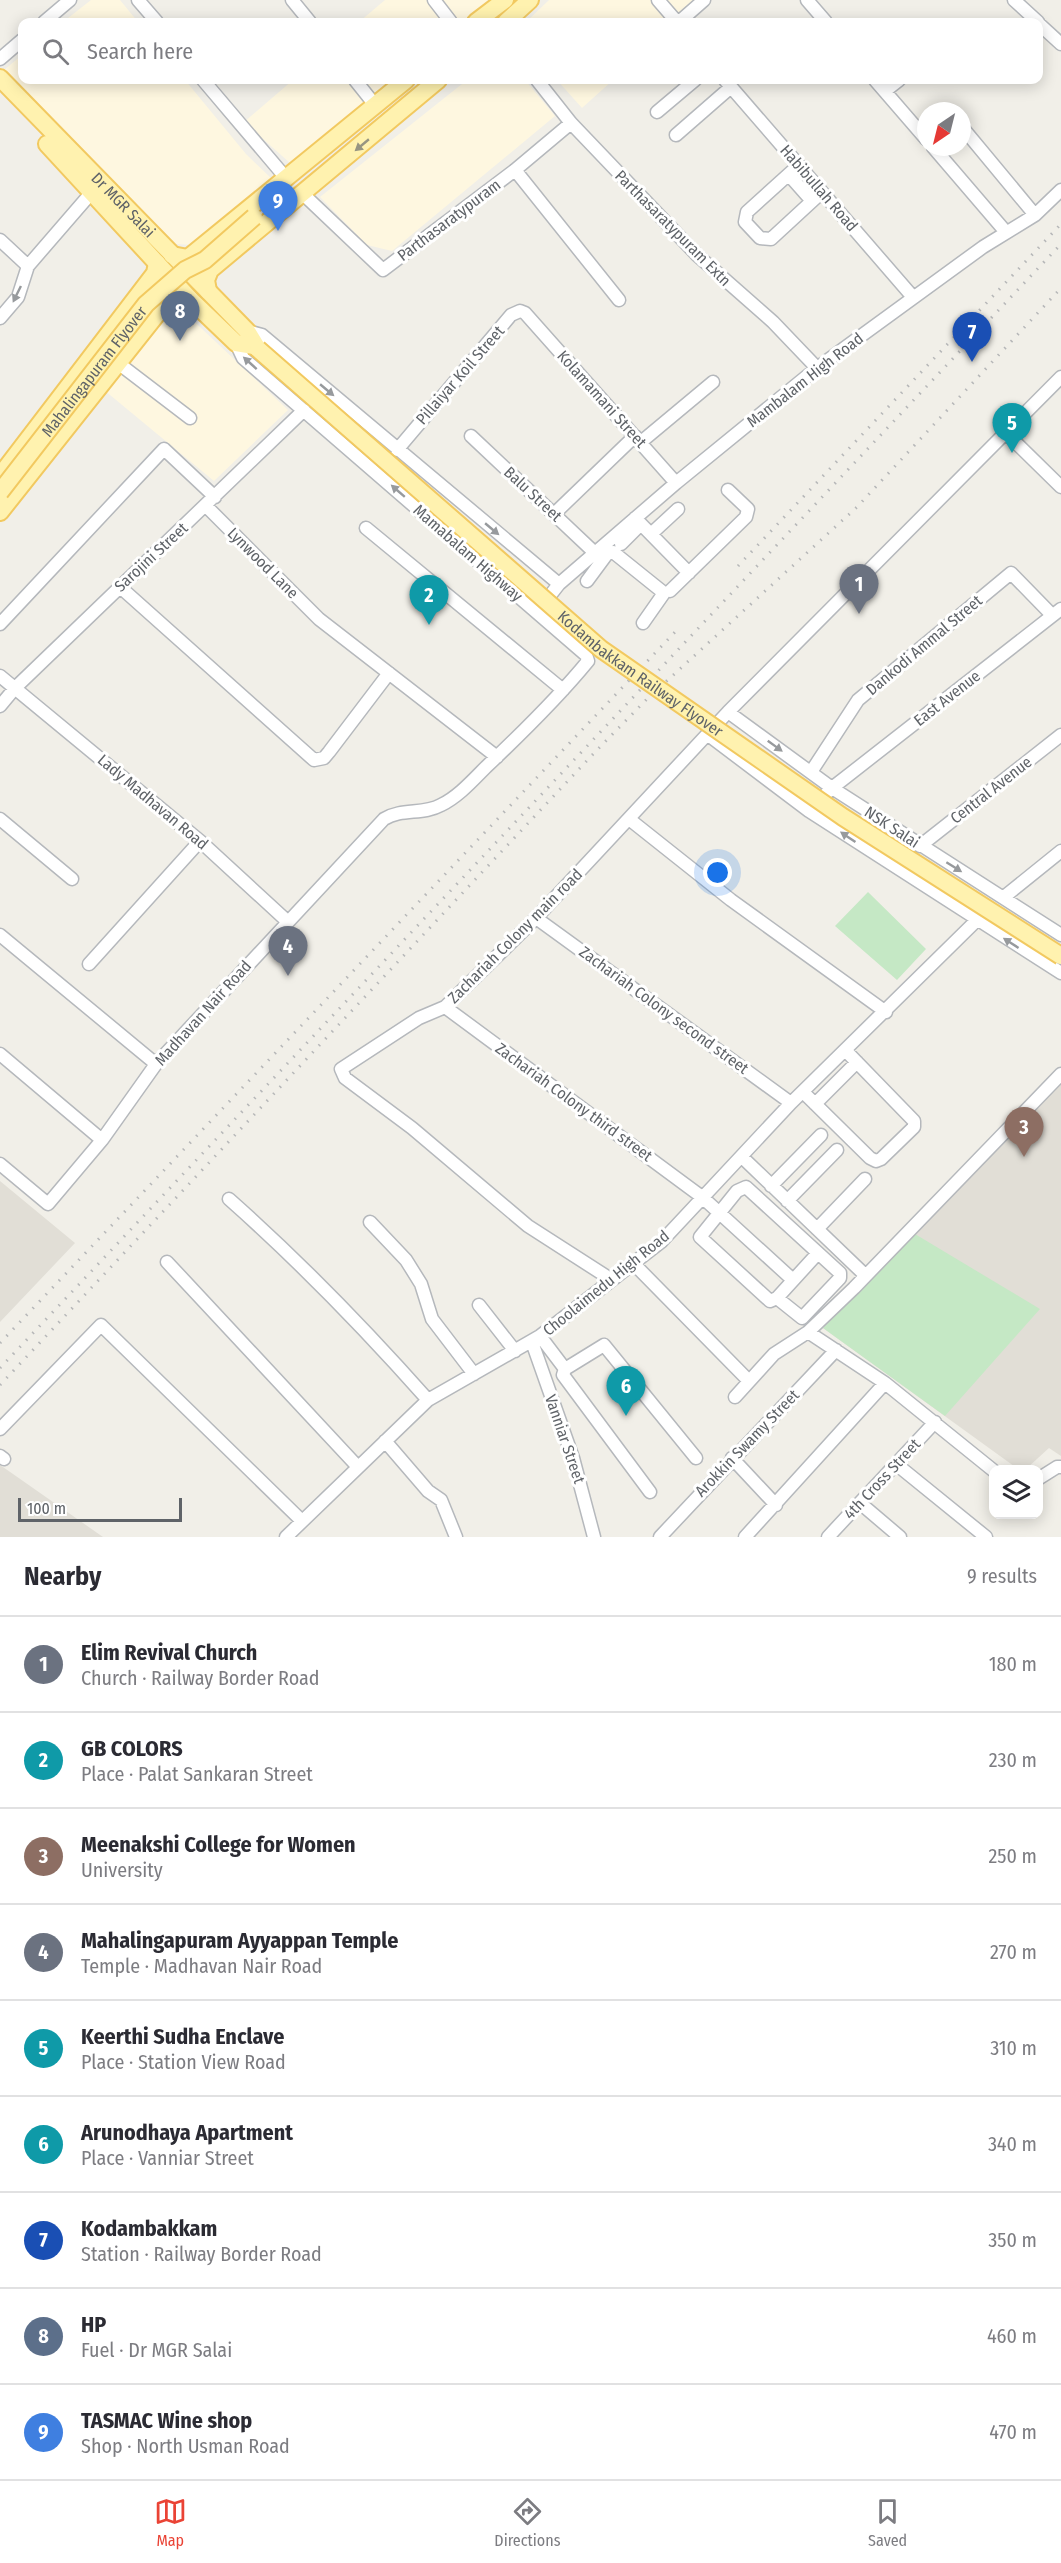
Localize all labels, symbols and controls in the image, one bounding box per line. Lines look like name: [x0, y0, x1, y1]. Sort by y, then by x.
search box: [18, 18, 1043, 84]
icon: search: [39, 35, 72, 68]
text: Search here: [87, 38, 193, 65]
north arrow: [917, 102, 971, 156]
one-way arrow: [355, 138, 370, 151]
street label: Habibullah Road: [776, 141, 862, 235]
street label: Parthasaratypuram Extn: [611, 166, 735, 290]
street label: Dr MGR Salai: [88, 168, 160, 241]
street label: Parthasaratypuram: [394, 175, 504, 265]
pin: 9: [258, 182, 298, 231]
one-way arrow: [13, 285, 22, 302]
pin: 8: [160, 292, 200, 341]
street label: Mahalingapuram Flyover: [37, 302, 151, 440]
pin: 7: [952, 312, 992, 362]
street label: Pillaiyar Koil Street: [412, 321, 509, 428]
street label: Mambalam High Road: [743, 329, 867, 431]
street label: Kolamamani Street: [553, 346, 651, 452]
one-way arrow: [243, 356, 258, 370]
one-way arrow: [319, 383, 334, 396]
pin: 5: [992, 404, 1032, 453]
street label: Balu Street: [500, 462, 566, 526]
one-way arrow: [391, 485, 406, 498]
street label: Mamabalam Highway: [410, 501, 527, 606]
street label: Sarojini Street: [111, 518, 192, 596]
one-way arrow: [485, 522, 500, 534]
street label: Lynwood Lane: [224, 524, 302, 602]
pin: 1: [840, 564, 878, 614]
pin: 2: [410, 576, 448, 625]
street label: Dankodi Ammal Street: [862, 590, 986, 699]
street label: Kodambakkam Railway Flyover: [554, 606, 727, 741]
street label: East Avenue: [910, 666, 984, 730]
one-way arrow: [767, 740, 783, 752]
street label: Lady Madhavan Road: [94, 750, 212, 854]
street label: Central Avenue: [946, 752, 1036, 828]
street label: NSK Salai: [861, 802, 923, 852]
one-way arrow: [840, 831, 856, 843]
your location: [703, 858, 732, 887]
one-way arrow: [946, 861, 962, 872]
street label: Zachariah Colony main road: [444, 865, 586, 1007]
pin: 4: [268, 926, 308, 976]
one-way arrow: [1003, 937, 1019, 948]
street label: Zachariah Colony second street: [576, 942, 753, 1078]
street label: Madhavan Nair Road: [151, 957, 255, 1069]
street label: Zachariah Colony third street: [492, 1039, 657, 1166]
pin: 3: [1004, 1108, 1044, 1157]
street label: Choolaimedu High Road: [539, 1226, 673, 1340]
pin: 6: [606, 1366, 646, 1416]
street label: Arokkin Swamy Street: [691, 1385, 804, 1501]
street label: Vanniar Street: [541, 1392, 589, 1487]
street label: 4th Cross Street: [840, 1434, 925, 1523]
map controls: [989, 1465, 1043, 1519]
button: layers: [989, 1465, 1043, 1519]
scale bar: [18, 1495, 182, 1522]
text: 100 m: [27, 1499, 66, 1518]
text: Nearby: [24, 1561, 101, 1592]
text: 9 results: [967, 1564, 1037, 1588]
text: Elim Revival Church: [81, 1639, 257, 1666]
text: 1: [39, 1652, 48, 1676]
text: 180 m: [989, 1652, 1037, 1676]
text: Church · Railway Border Road: [81, 1666, 320, 1690]
text: GB COLORS: [81, 1735, 183, 1762]
text: 2: [39, 1748, 48, 1772]
text: 230 m: [989, 1748, 1037, 1772]
text: Place · Palat Sankaran Street: [81, 1762, 313, 1786]
text: Meenakshi College for Women: [81, 1831, 356, 1858]
text: 3: [39, 1844, 48, 1868]
text: 250 m: [989, 1844, 1037, 1868]
text: University: [81, 1858, 163, 1882]
text: Mahalingapuram Ayyappan Temple: [81, 1927, 398, 1954]
text: 4: [38, 1940, 49, 1964]
text: 270 m: [990, 1940, 1037, 1964]
text: Temple · Madhavan Nair Road: [81, 1954, 322, 1978]
text: Keerthi Sudha Enclave: [81, 2023, 284, 2050]
text: 5: [39, 2036, 48, 2060]
text: 310 m: [990, 2036, 1037, 2060]
text: Place · Station View Road: [81, 2050, 286, 2074]
text: Arunodhaya Apartment: [81, 2119, 293, 2146]
text: 6: [38, 2132, 49, 2156]
text: 340 m: [988, 2132, 1037, 2156]
text: Place · Vanniar Street: [81, 2146, 254, 2170]
text: Kodambakkam: [81, 2215, 217, 2242]
text: 7: [39, 2228, 48, 2252]
text: 350 m: [988, 2228, 1037, 2252]
text: Station · Railway Border Road: [81, 2242, 322, 2266]
text: HP: [81, 2311, 106, 2338]
text: 8: [38, 2324, 49, 2348]
text: 460 m: [987, 2324, 1037, 2348]
text: Fuel · Dr MGR Salai: [81, 2338, 232, 2362]
text: TASMAC Wine shop: [81, 2407, 252, 2434]
text: 9: [38, 2420, 49, 2444]
text: 470 m: [989, 2420, 1037, 2444]
text: Shop · North Usman Road: [81, 2434, 290, 2458]
tab: Map: [154, 2495, 187, 2550]
tab: Directions: [494, 2495, 561, 2550]
tab: Saved: [868, 2495, 907, 2550]

